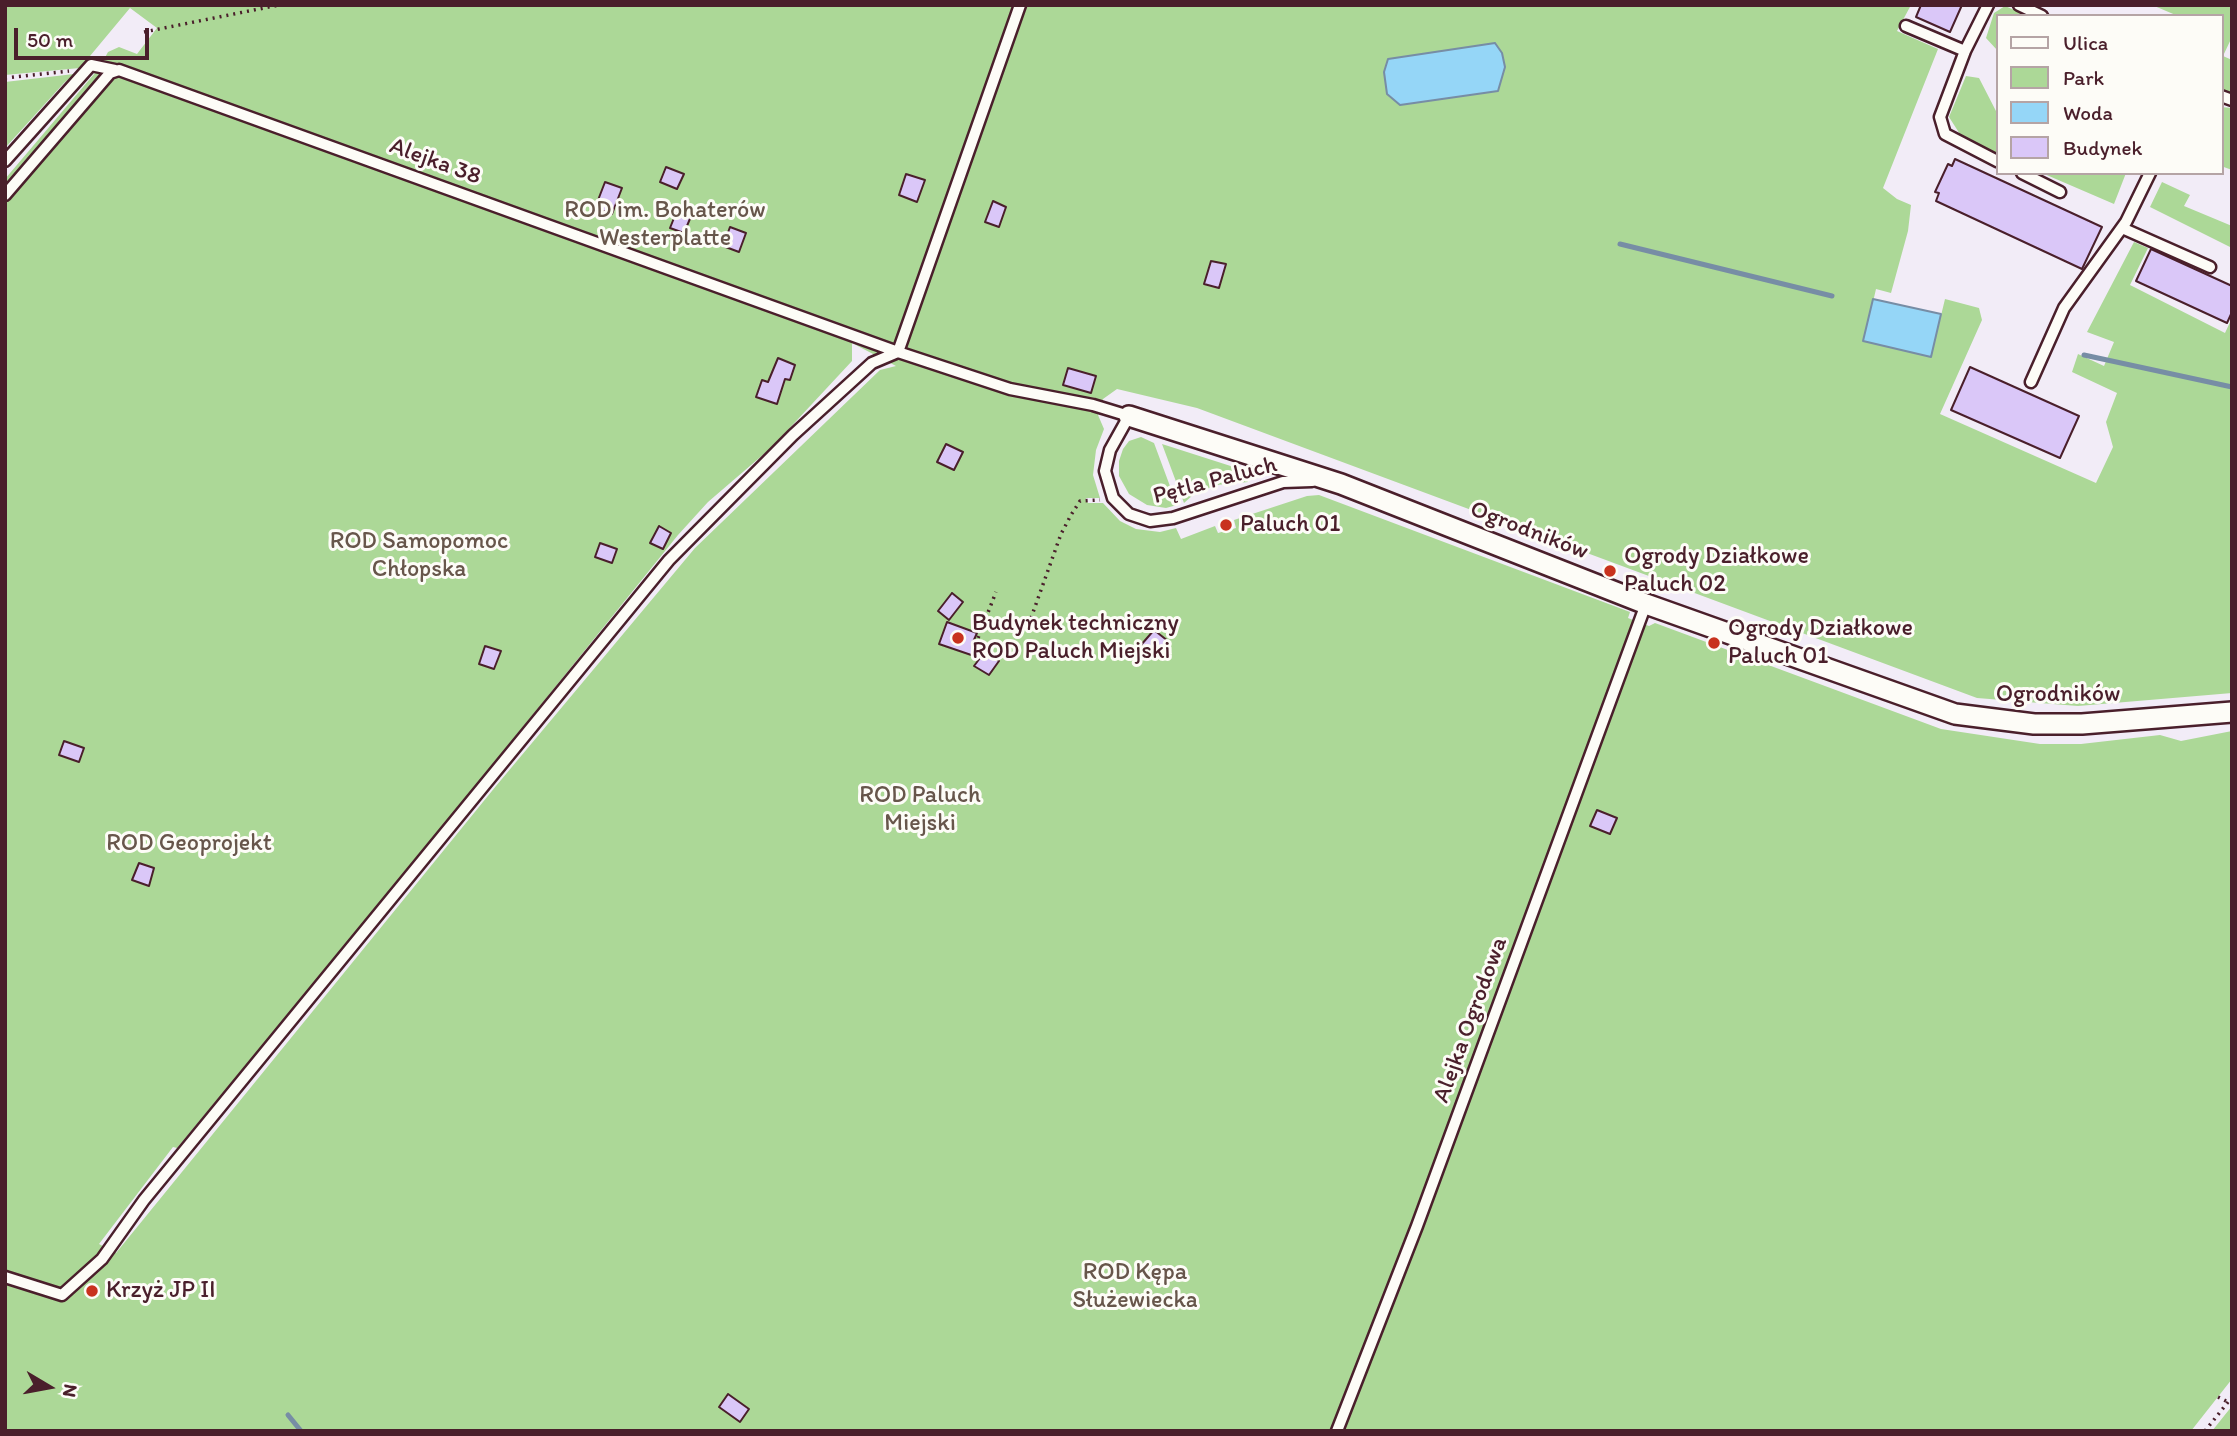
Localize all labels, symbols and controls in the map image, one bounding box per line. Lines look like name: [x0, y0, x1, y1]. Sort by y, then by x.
scale bar: [18, 14, 152, 58]
legend: [1996, 14, 2223, 175]
text: 50 m: [27, 27, 73, 52]
text: Ulica: [2063, 30, 2108, 55]
text: Park: [2063, 65, 2104, 90]
text: Woda: [2063, 100, 2113, 125]
street label: Alejka 38: [385, 132, 485, 192]
text: Budynek: [2063, 135, 2142, 160]
park label: ROD im. Bohaterów Westerplatte: [564, 197, 766, 253]
street label: Pętla Paluch: [1150, 451, 1280, 511]
street label: Ogrodników: [1466, 495, 1592, 567]
place label: Paluch 01: [1240, 511, 1340, 539]
marker: Paluch 01: [1218, 517, 1234, 533]
park label: ROD Samopomoc Chłopska: [330, 528, 508, 584]
place label: Ogrody Działkowe Paluch 02: [1624, 543, 1809, 599]
marker: Ogrody Działkowe Paluch 02: [1602, 563, 1618, 579]
place label: Budynek techniczny ROD Paluch Miejski: [972, 610, 1179, 666]
place label: Ogrody Działkowe Paluch 01: [1728, 615, 1913, 671]
marker: Budynek techniczny ROD Paluch Miejski: [950, 630, 966, 646]
marker: Ogrody Działkowe Paluch 01: [1706, 635, 1722, 651]
street label: Ogrodników: [1996, 681, 2120, 709]
park label: ROD Paluch Miejski: [859, 782, 981, 838]
park label: ROD Geoprojekt: [106, 830, 272, 858]
street label: Alejka Ogrodowa: [1428, 933, 1514, 1107]
park label: ROD Kępa Służewiecka: [1072, 1259, 1198, 1315]
place label: Krzyż JP II: [106, 1277, 215, 1305]
marker: Krzyż JP II: [84, 1283, 100, 1299]
north arrow: [14, 1352, 84, 1422]
text: N: [58, 1382, 83, 1399]

